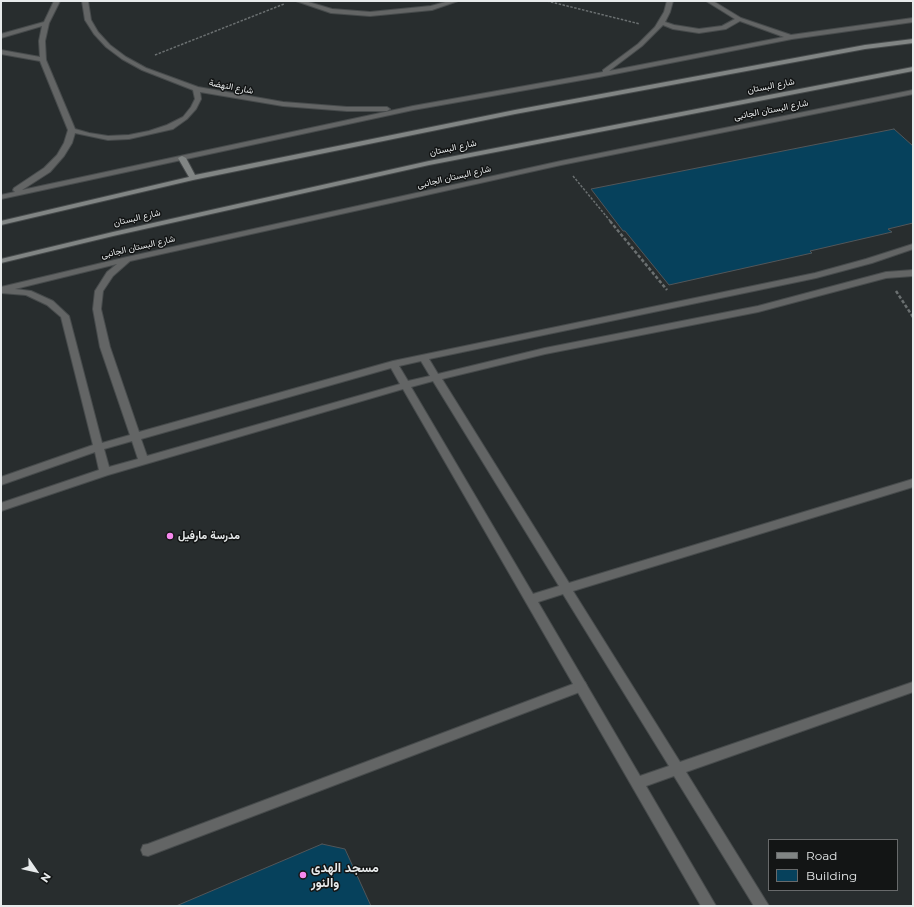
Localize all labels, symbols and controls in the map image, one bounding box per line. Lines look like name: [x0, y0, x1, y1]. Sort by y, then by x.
street label: شارع البستان: [747, 76, 795, 96]
street label: شارع النهضة: [208, 77, 254, 97]
street label: شارع البستان الجانبى: [733, 97, 809, 123]
street label: شارع البستان: [429, 138, 477, 158]
street label: شارع البستان الجانبى: [416, 163, 492, 191]
street label: شارع البستان: [113, 207, 161, 229]
street label: شارع البستان الجانبى: [100, 233, 176, 261]
place label: مدرسة مارفيل: [178, 529, 240, 543]
marker: مدرسة مارفيل: [165, 531, 175, 541]
legend: [768, 839, 898, 891]
text: Road: [806, 848, 837, 863]
north arrow: [16, 851, 56, 891]
place label: مسجد الهدى والنور: [311, 860, 379, 891]
text: Building: [806, 868, 857, 883]
text: N: [38, 870, 54, 885]
marker: مسجد الهدى والنور: [298, 870, 308, 880]

